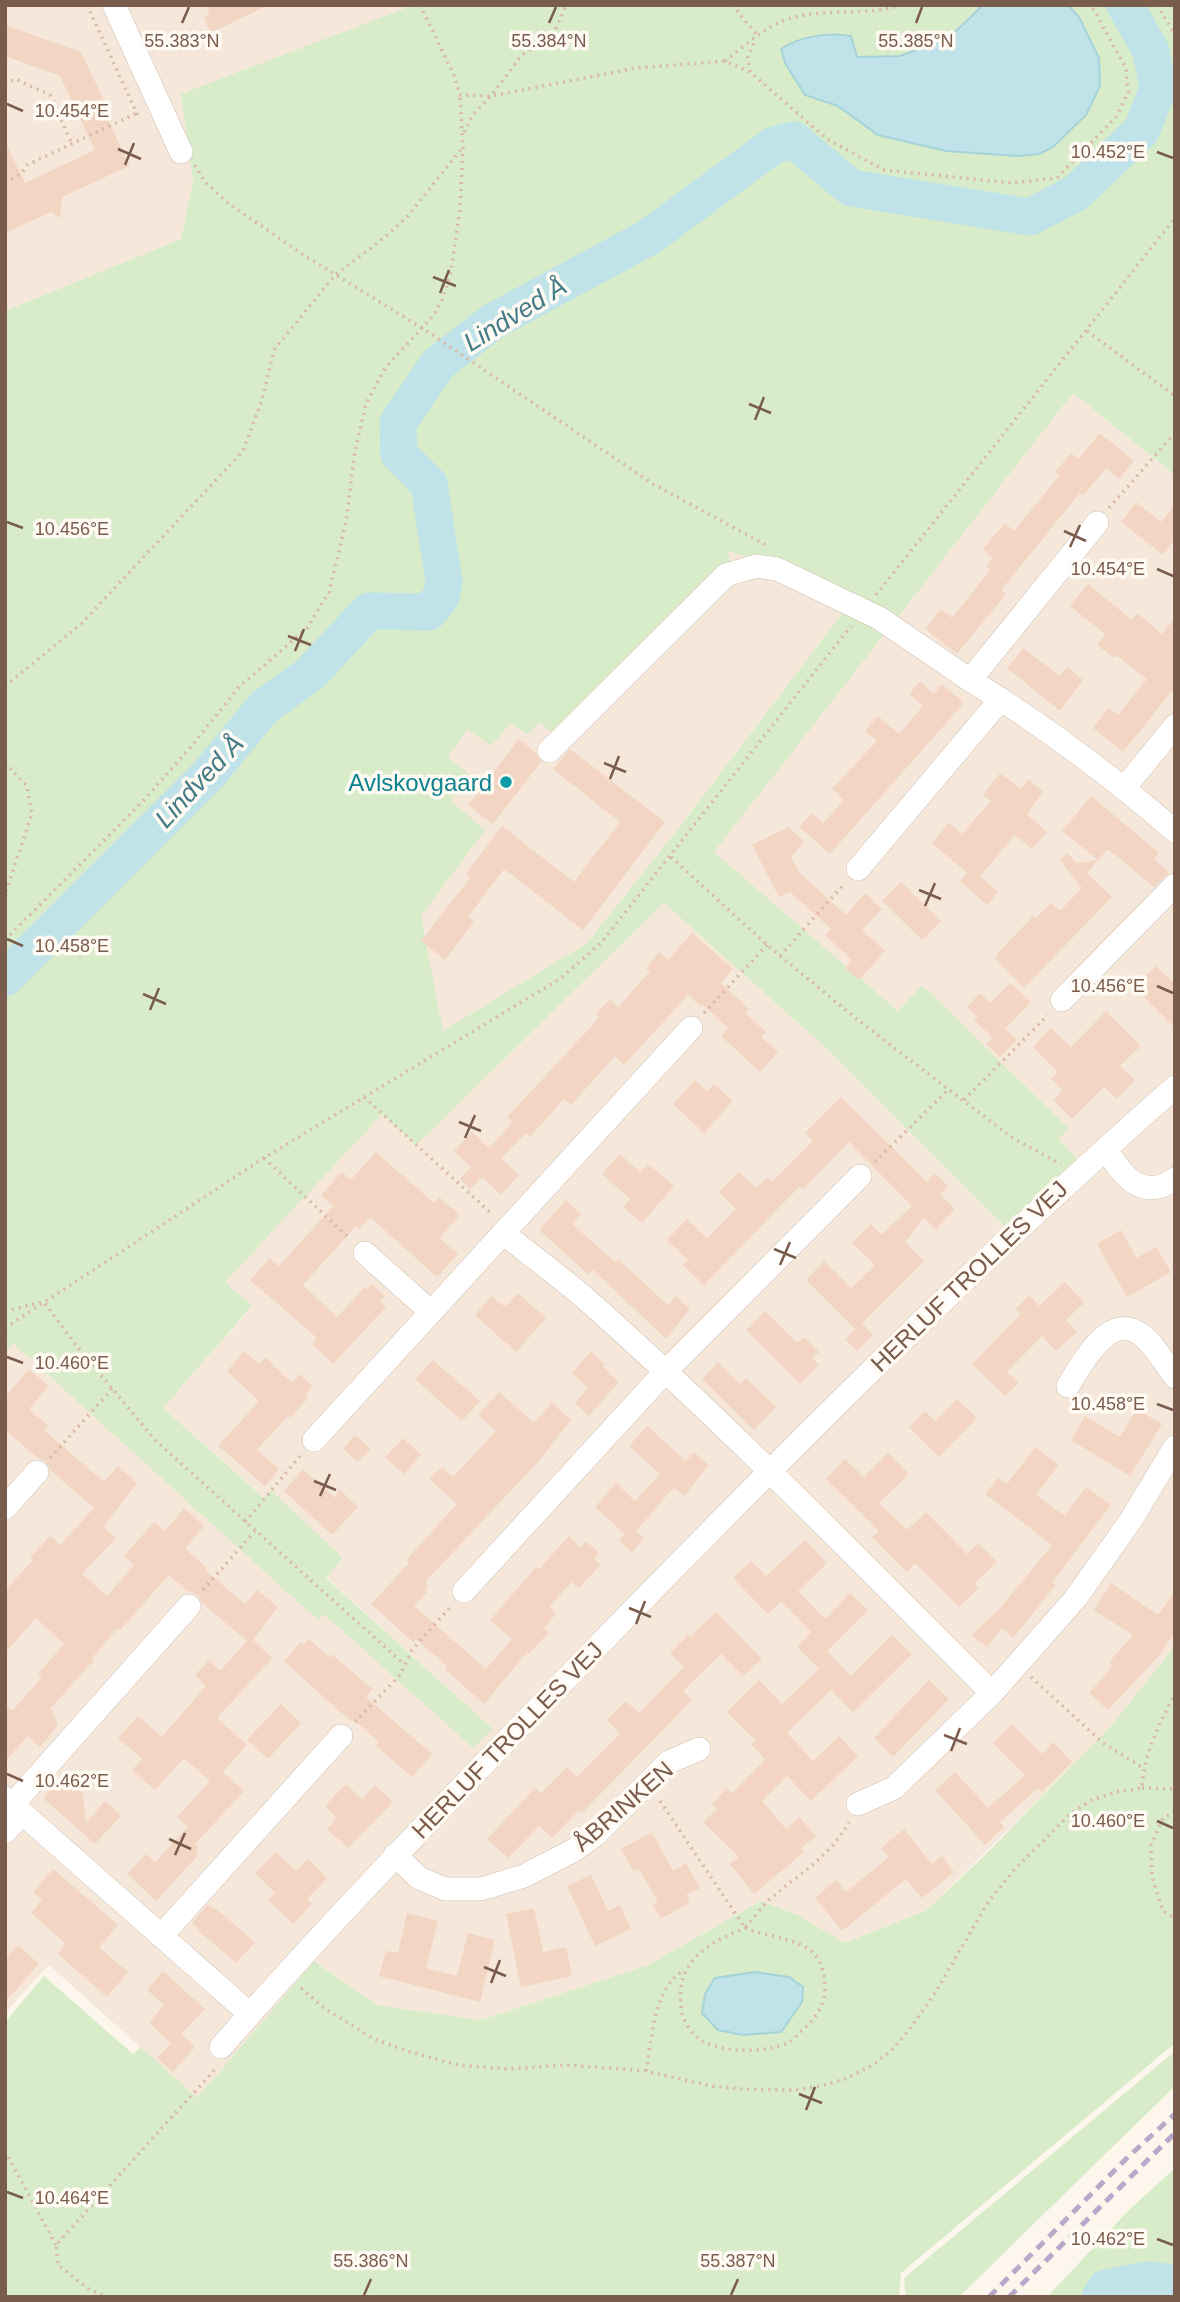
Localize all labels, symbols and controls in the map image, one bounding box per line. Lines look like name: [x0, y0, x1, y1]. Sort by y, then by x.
text: 55.383°N: [144, 31, 220, 51]
text: 55.384°N: [511, 31, 587, 51]
text: 55.385°N: [878, 31, 954, 51]
text: 10.454°E: [35, 101, 109, 121]
text: 10.452°E: [1071, 142, 1145, 162]
water label: Lindved Å: [458, 271, 572, 357]
text: 10.456°E: [35, 519, 109, 539]
text: 10.454°E: [1071, 559, 1145, 579]
water label: Lindved Å: [149, 728, 249, 834]
place label: Avlskovgaard: [348, 769, 492, 796]
marker: Avlskovgaard: [498, 774, 514, 790]
text: 10.458°E: [35, 936, 109, 956]
text: 10.456°E: [1071, 976, 1145, 996]
street label: HERLUF TROLLES VEJ: [865, 1175, 1073, 1377]
text: 10.460°E: [35, 1353, 109, 1373]
text: 10.458°E: [1071, 1394, 1145, 1414]
street label: HERLUF TROLLES VEJ: [406, 1636, 608, 1844]
street label: ÅBRINKEN: [568, 1756, 678, 1856]
text: 10.462°E: [35, 1771, 109, 1791]
text: 10.460°E: [1071, 1811, 1145, 1831]
text: 10.464°E: [35, 2188, 109, 2208]
text: 10.462°E: [1071, 2229, 1145, 2249]
text: 55.386°N: [333, 2251, 409, 2271]
text: 55.387°N: [700, 2251, 776, 2271]

